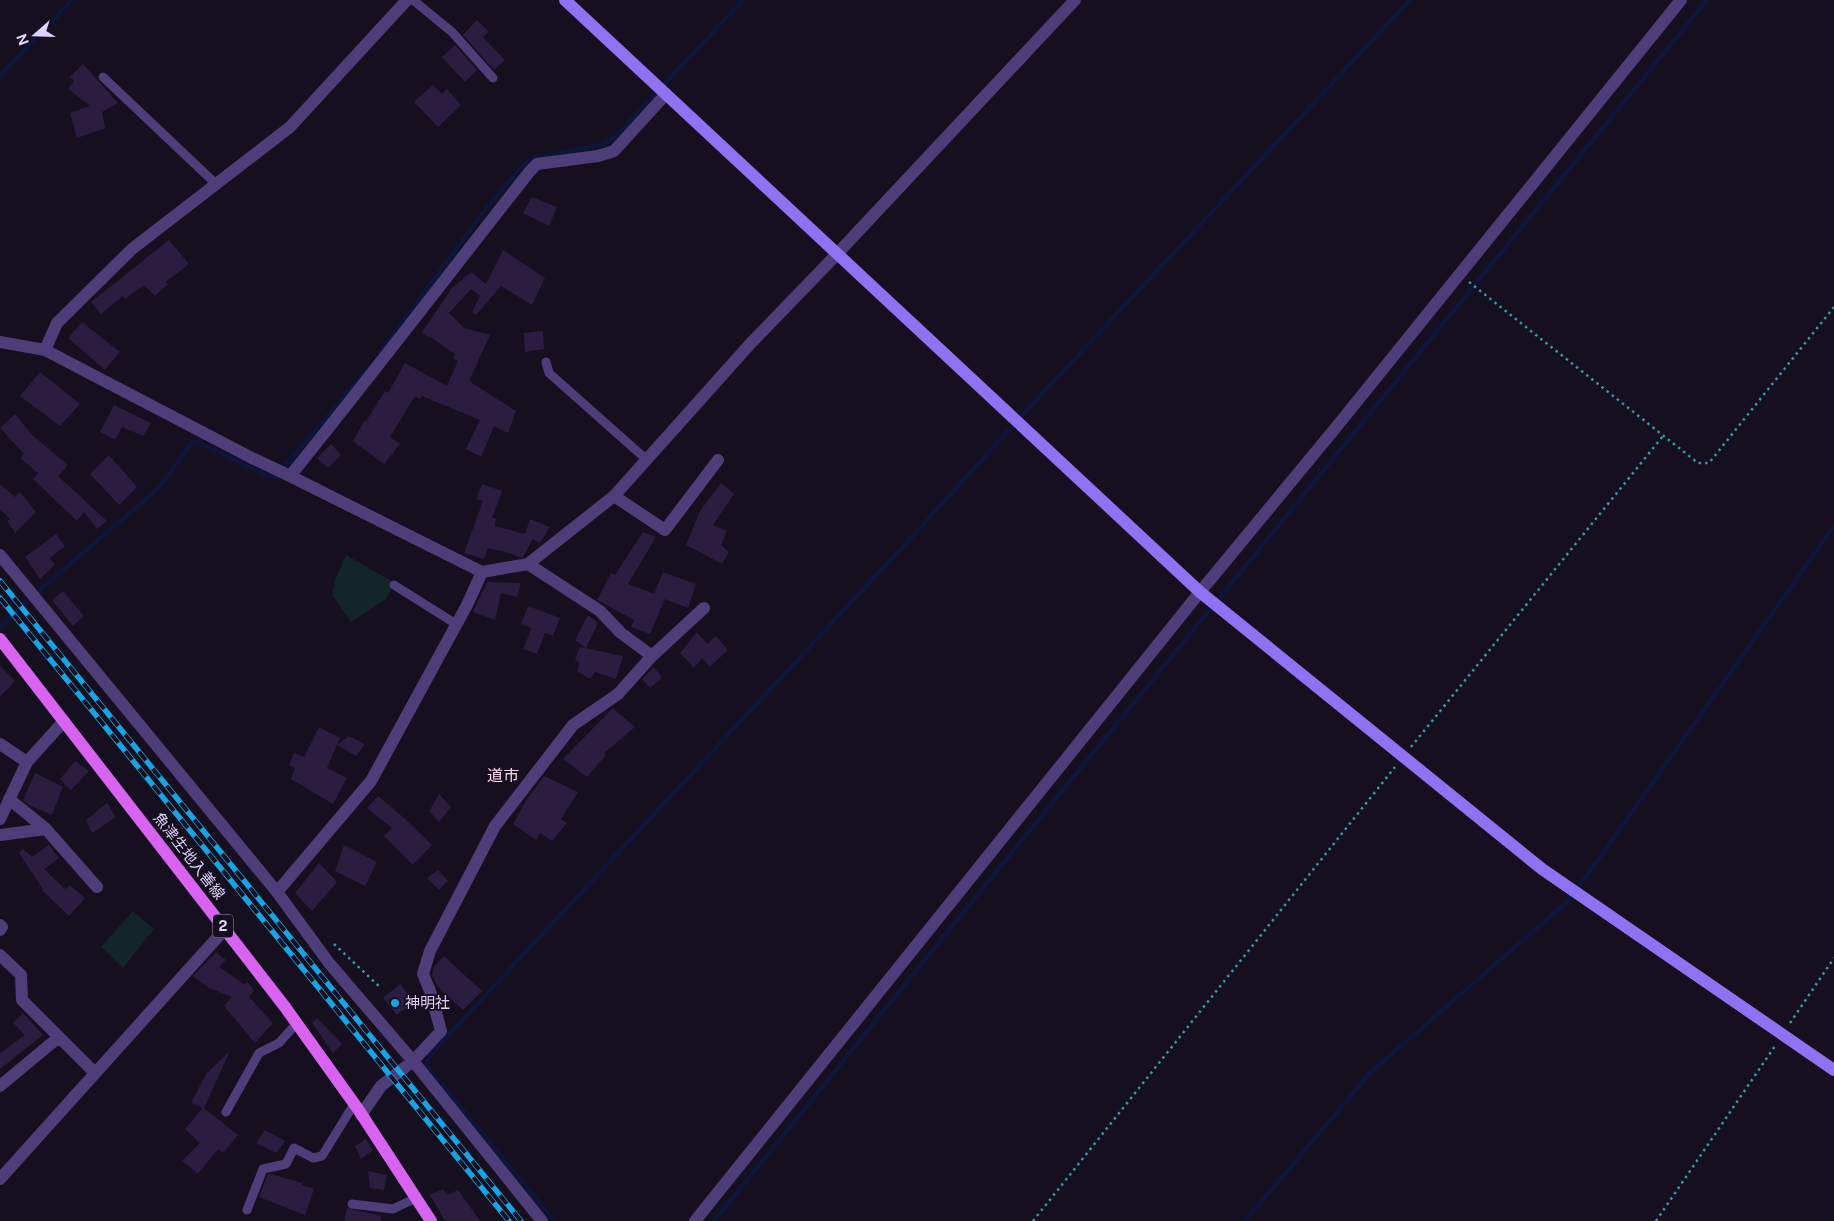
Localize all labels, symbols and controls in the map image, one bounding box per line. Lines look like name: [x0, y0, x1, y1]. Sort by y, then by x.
north arrow: [10, 10, 60, 60]
text: N: [13, 32, 32, 47]
district label: 道市: [487, 766, 519, 785]
street label: 魚津生地入善線: [150, 809, 228, 902]
road number: 2: [213, 914, 233, 938]
place label: 神明社: [405, 994, 450, 1011]
marker: 神明社: [389, 997, 401, 1009]

